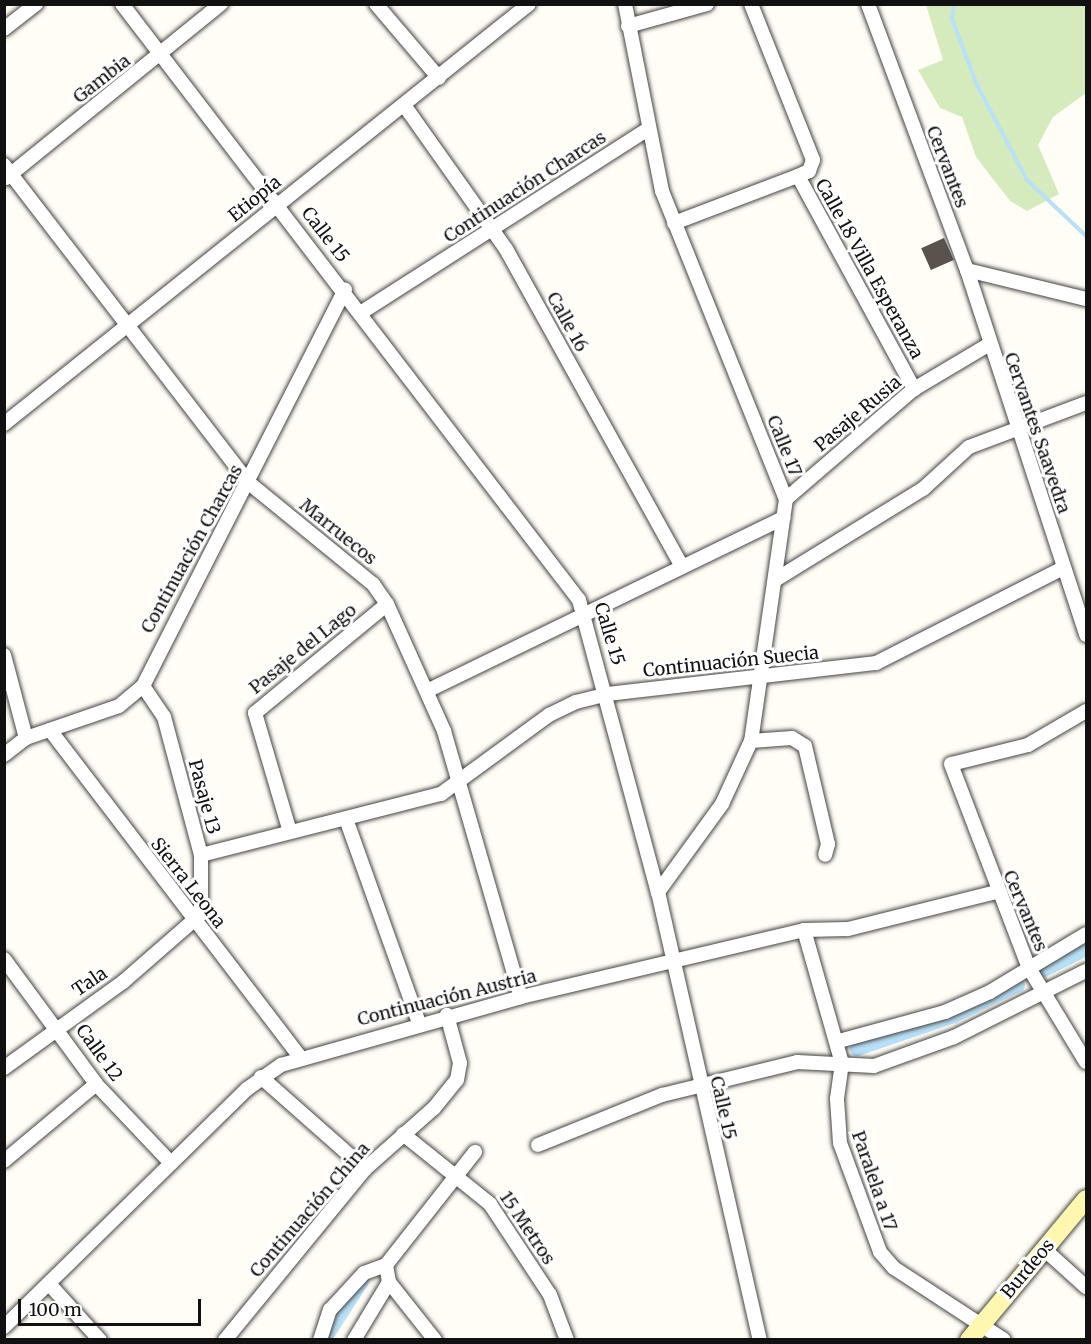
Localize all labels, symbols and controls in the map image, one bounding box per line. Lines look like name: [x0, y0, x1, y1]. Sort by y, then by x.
street label: Gambia: [69, 50, 135, 108]
street label: Cervantes: [922, 123, 972, 211]
street label: Continuación Charcas: [440, 126, 610, 248]
street label: Etiopía: [224, 171, 286, 227]
street label: Calle 18 Villa Esperanza: [810, 175, 928, 363]
street label: Calle 15: [297, 203, 353, 267]
street label: Calle 16: [542, 288, 592, 356]
street label: Cervantes Saavedra: [999, 350, 1075, 516]
street label: Pasaje Rusia: [810, 372, 906, 456]
street label: Calle 17: [762, 412, 806, 480]
street label: Continuación Charcas: [137, 461, 247, 637]
street label: Marruecos: [295, 494, 381, 570]
street label: Pasaje del Lago: [245, 599, 361, 699]
street label: Calle 15: [589, 600, 629, 668]
street label: Continuación Suecia: [642, 642, 820, 682]
street label: Pasaje 13: [184, 757, 224, 837]
street label: Sierra Leona: [146, 833, 230, 933]
street label: Cervantes: [998, 867, 1052, 955]
street label: Tala: [69, 963, 111, 1001]
street label: Continuación Austria: [355, 965, 539, 1031]
street label: Calle 12: [71, 1020, 127, 1086]
street label: Calle 15: [705, 1074, 741, 1142]
street label: Paralela a 17: [847, 1128, 901, 1234]
street label: Continuación China: [246, 1138, 374, 1282]
street label: 15 Metros: [495, 1187, 559, 1269]
street label: Burdeos: [997, 1235, 1059, 1303]
scale bar: [21, 1287, 204, 1325]
text: 100 m: [29, 1298, 82, 1321]

